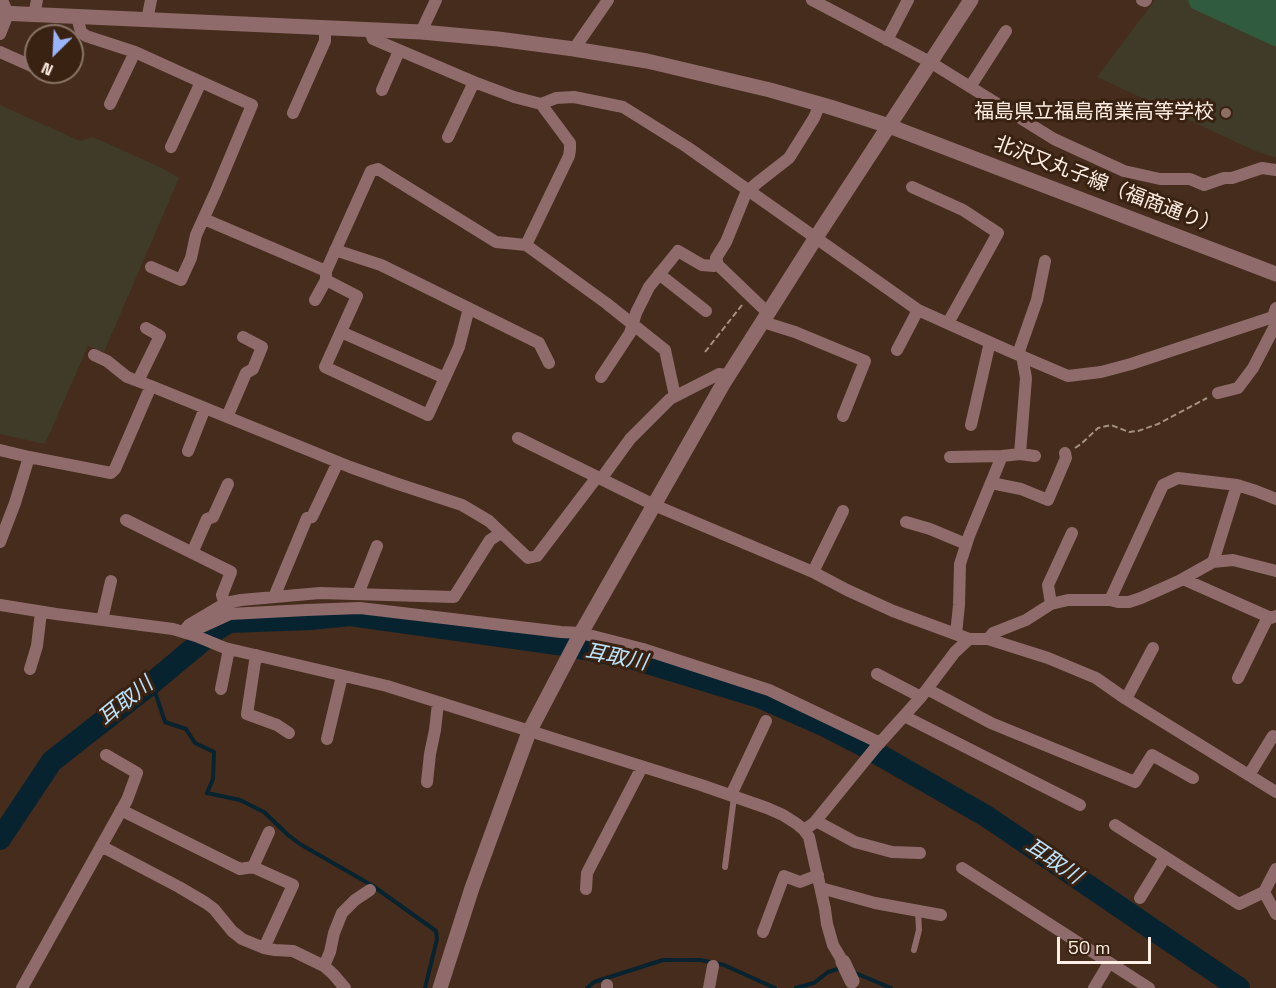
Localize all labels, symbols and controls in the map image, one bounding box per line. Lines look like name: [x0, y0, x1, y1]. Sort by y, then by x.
north arrow: [24, 24, 84, 84]
text: N: [38, 57, 56, 81]
place label: 福島県立福島商業高等学校: [974, 101, 1214, 125]
marker: 福島県立福島商業高等学校: [1219, 106, 1233, 120]
street label: 北沢又丸子線（福商通り）: [991, 132, 1223, 240]
water label: 耳取川: [583, 640, 649, 676]
water label: 耳取川: [94, 672, 158, 732]
water label: 耳取川: [1020, 834, 1086, 890]
scale bar: [1060, 925, 1154, 963]
text: 50 m: [1068, 936, 1110, 959]

